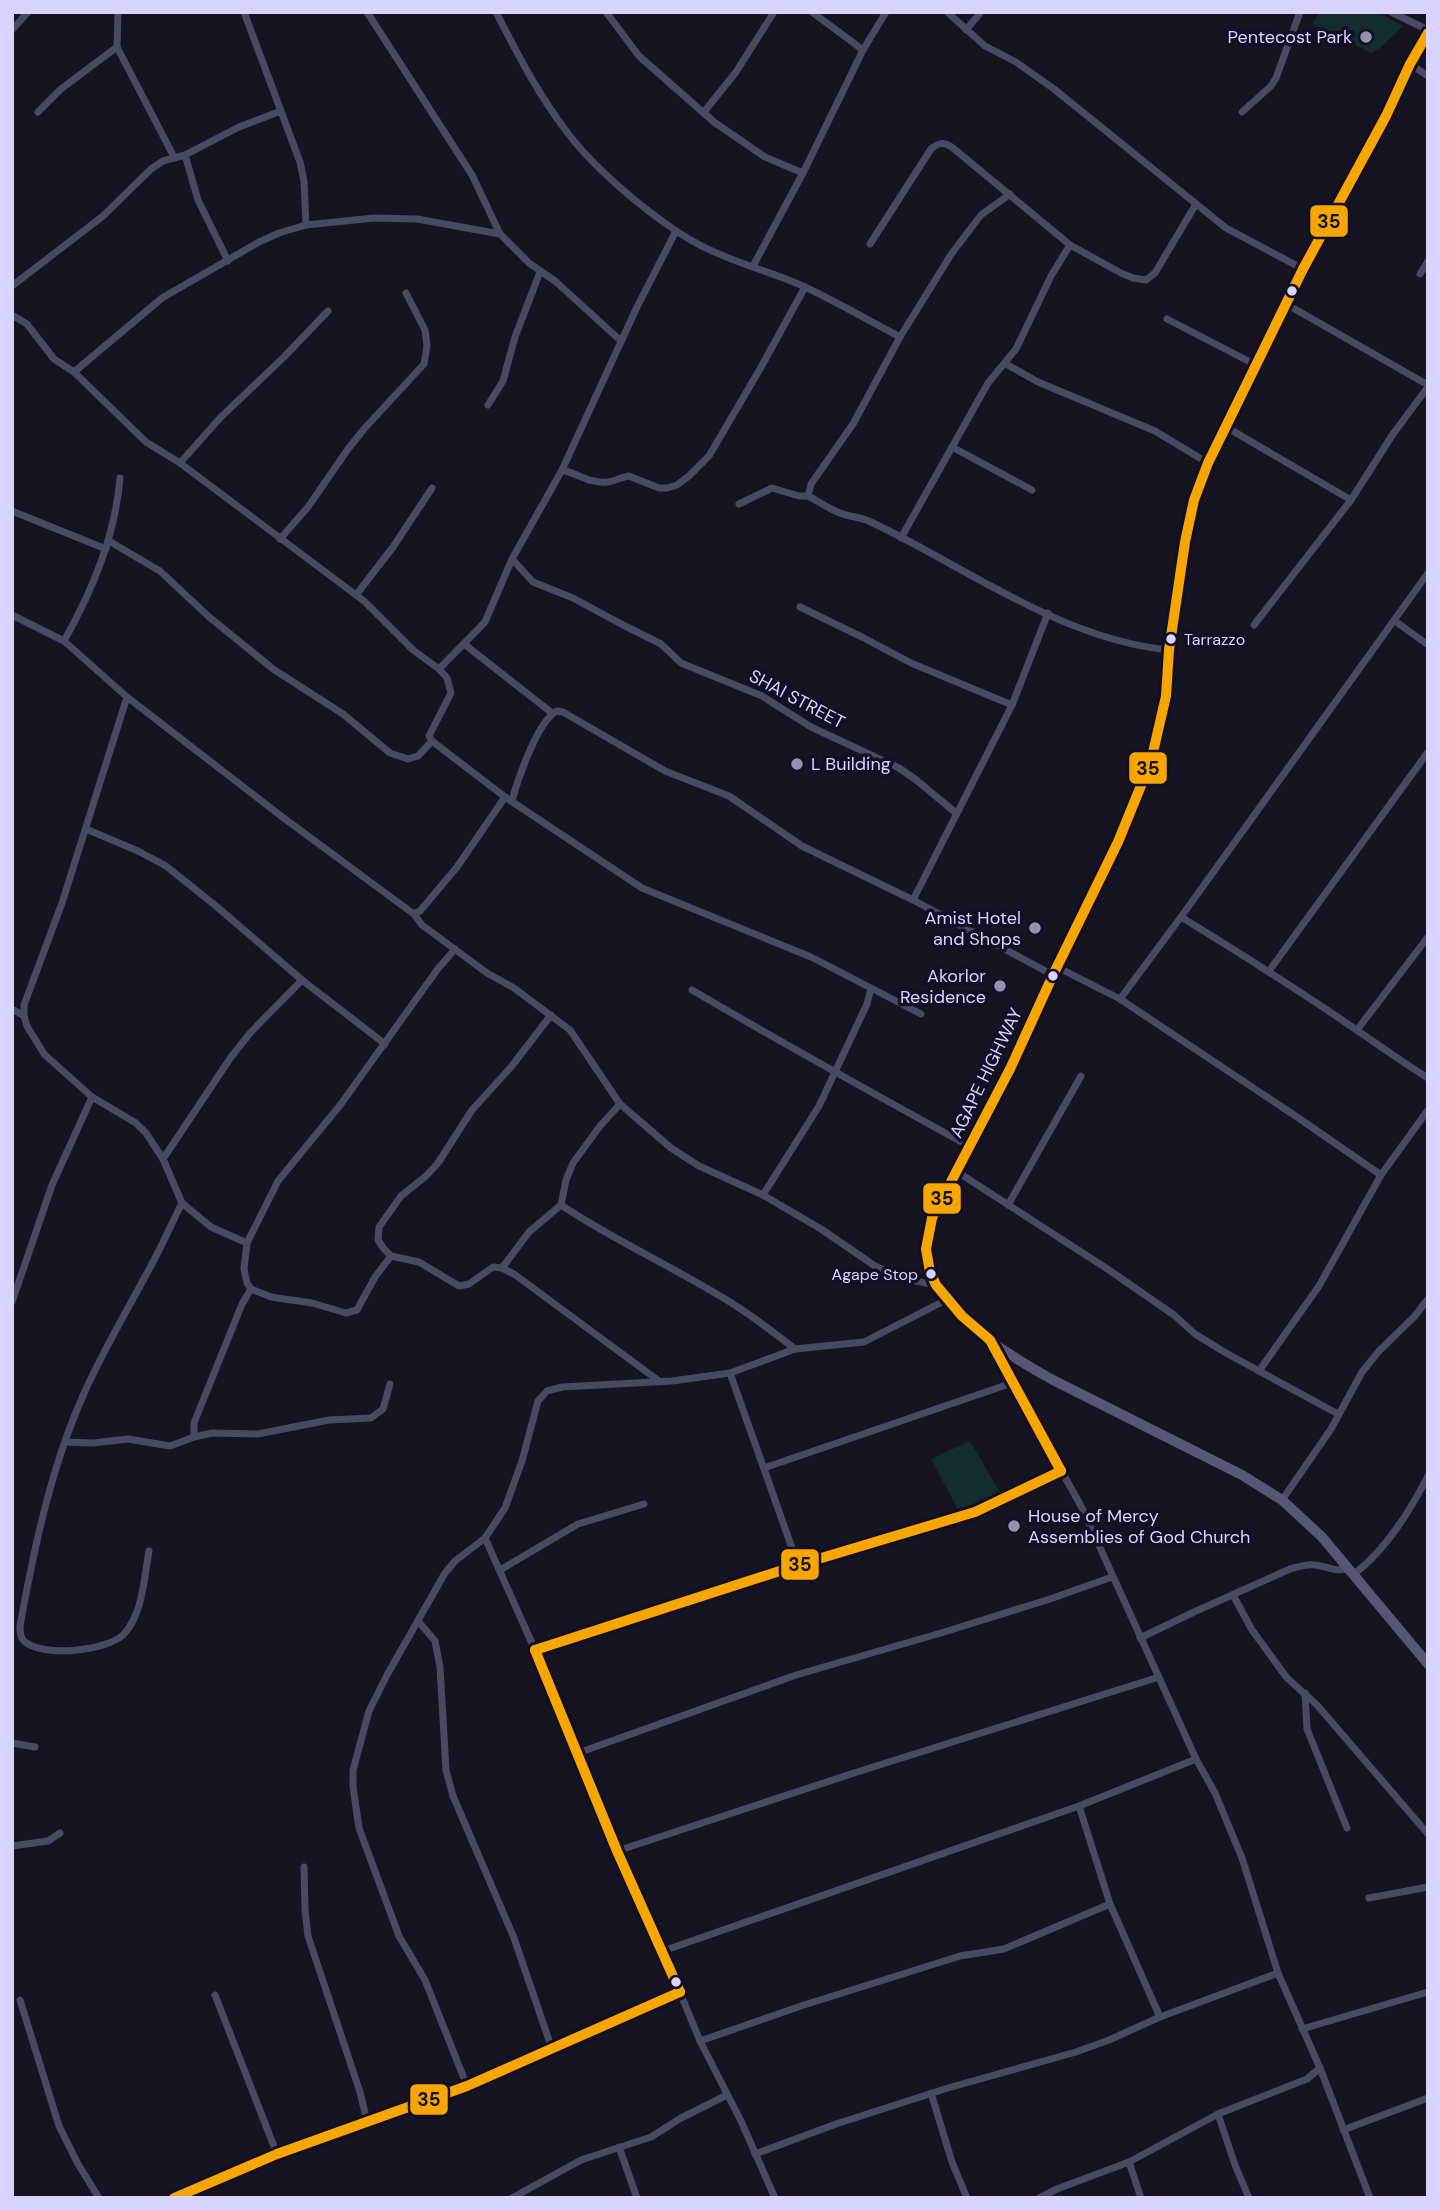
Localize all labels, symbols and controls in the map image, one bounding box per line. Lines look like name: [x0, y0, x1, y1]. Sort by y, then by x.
place label: Pentecost Park: [1227, 25, 1352, 49]
marker: Pentecost Park: [1358, 29, 1374, 45]
line badge: 35: [1309, 204, 1349, 238]
text: 35: [1317, 209, 1341, 234]
unlabelled marker: [1285, 284, 1299, 298]
place label: Tarrazzo: [1184, 629, 1245, 650]
marker: Tarrazzo: [1164, 632, 1178, 646]
street label: SHAI STREET: [745, 664, 849, 734]
line badge: 35: [1128, 751, 1168, 785]
place label: L Building: [811, 752, 891, 776]
marker: L Building: [789, 756, 805, 772]
text: 35: [1136, 756, 1160, 781]
place label: Amist Hotel and Shops: [925, 906, 1021, 951]
marker: Amist Hotel and Shops: [1027, 920, 1043, 936]
place label: Akorlor Residence: [900, 964, 986, 1009]
unlabelled marker: [1046, 969, 1060, 983]
marker: Akorlor Residence: [992, 978, 1008, 994]
street label: AGAPE HIGHWAY: [944, 1003, 1028, 1142]
line badge: 35: [922, 1182, 962, 1215]
text: 35: [930, 1186, 954, 1211]
place label: Agape Stop: [832, 1264, 918, 1285]
marker: Agape Stop: [924, 1267, 938, 1281]
place label: House of Mercy Assemblies of God Church: [1028, 1504, 1250, 1549]
marker: House of Mercy Assemblies of God Church: [1006, 1518, 1022, 1534]
line badge: 35: [780, 1548, 820, 1581]
text: 35: [788, 1552, 812, 1577]
unlabelled marker: [669, 1975, 683, 1989]
line badge: 35: [409, 2083, 449, 2116]
text: 35: [417, 2087, 441, 2112]

